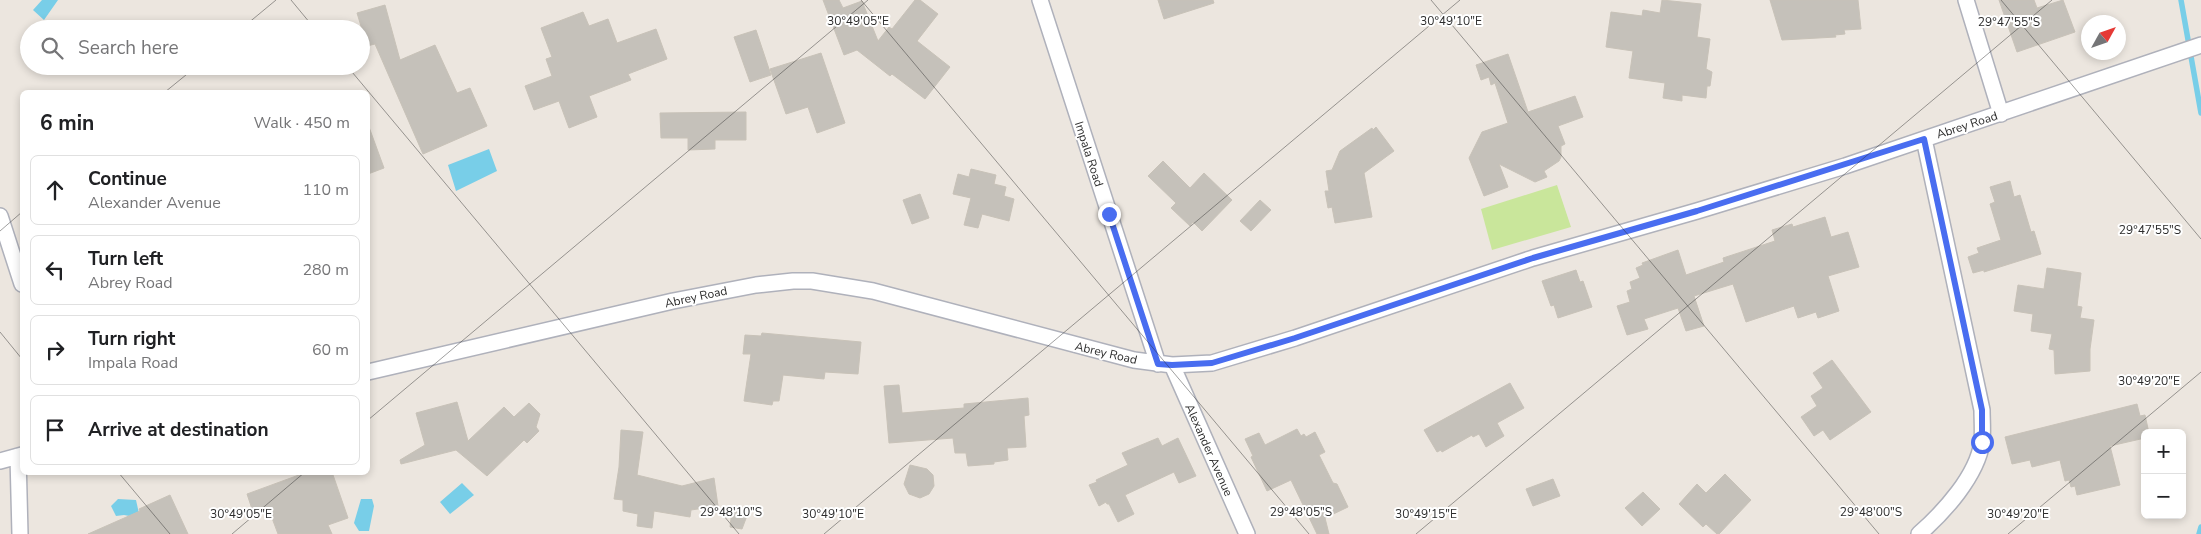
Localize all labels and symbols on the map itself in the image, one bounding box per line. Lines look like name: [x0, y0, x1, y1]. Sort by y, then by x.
text: 30°49'05"E: [827, 13, 889, 29]
text: 30°49'10"E: [1420, 13, 1482, 29]
text: 29°47'55"S: [1978, 14, 2040, 30]
north arrow: [2081, 15, 2126, 60]
street label: Abrey Road: [1934, 108, 2000, 142]
street label: Impala Road: [1071, 119, 1107, 189]
route end: [1098, 203, 1121, 226]
text: 29°47'55"S: [2119, 222, 2181, 238]
street label: Abrey Road: [663, 283, 729, 311]
street label: Abrey Road: [1073, 338, 1139, 368]
text: 30°49'20"E: [2118, 373, 2180, 389]
street label: Alexander Avenue: [1181, 401, 1237, 499]
route start: [1971, 431, 1994, 454]
text: 29°48'10"S: [700, 504, 762, 520]
text: 29°48'05"S: [1270, 504, 1332, 520]
text: 29°48'00"S: [1840, 504, 1902, 520]
text: 30°49'05"E: [210, 506, 272, 522]
text: 30°49'10"E: [802, 506, 864, 522]
text: 30°49'15"E: [1395, 506, 1457, 522]
text: 30°49'20"E: [1987, 506, 2049, 522]

